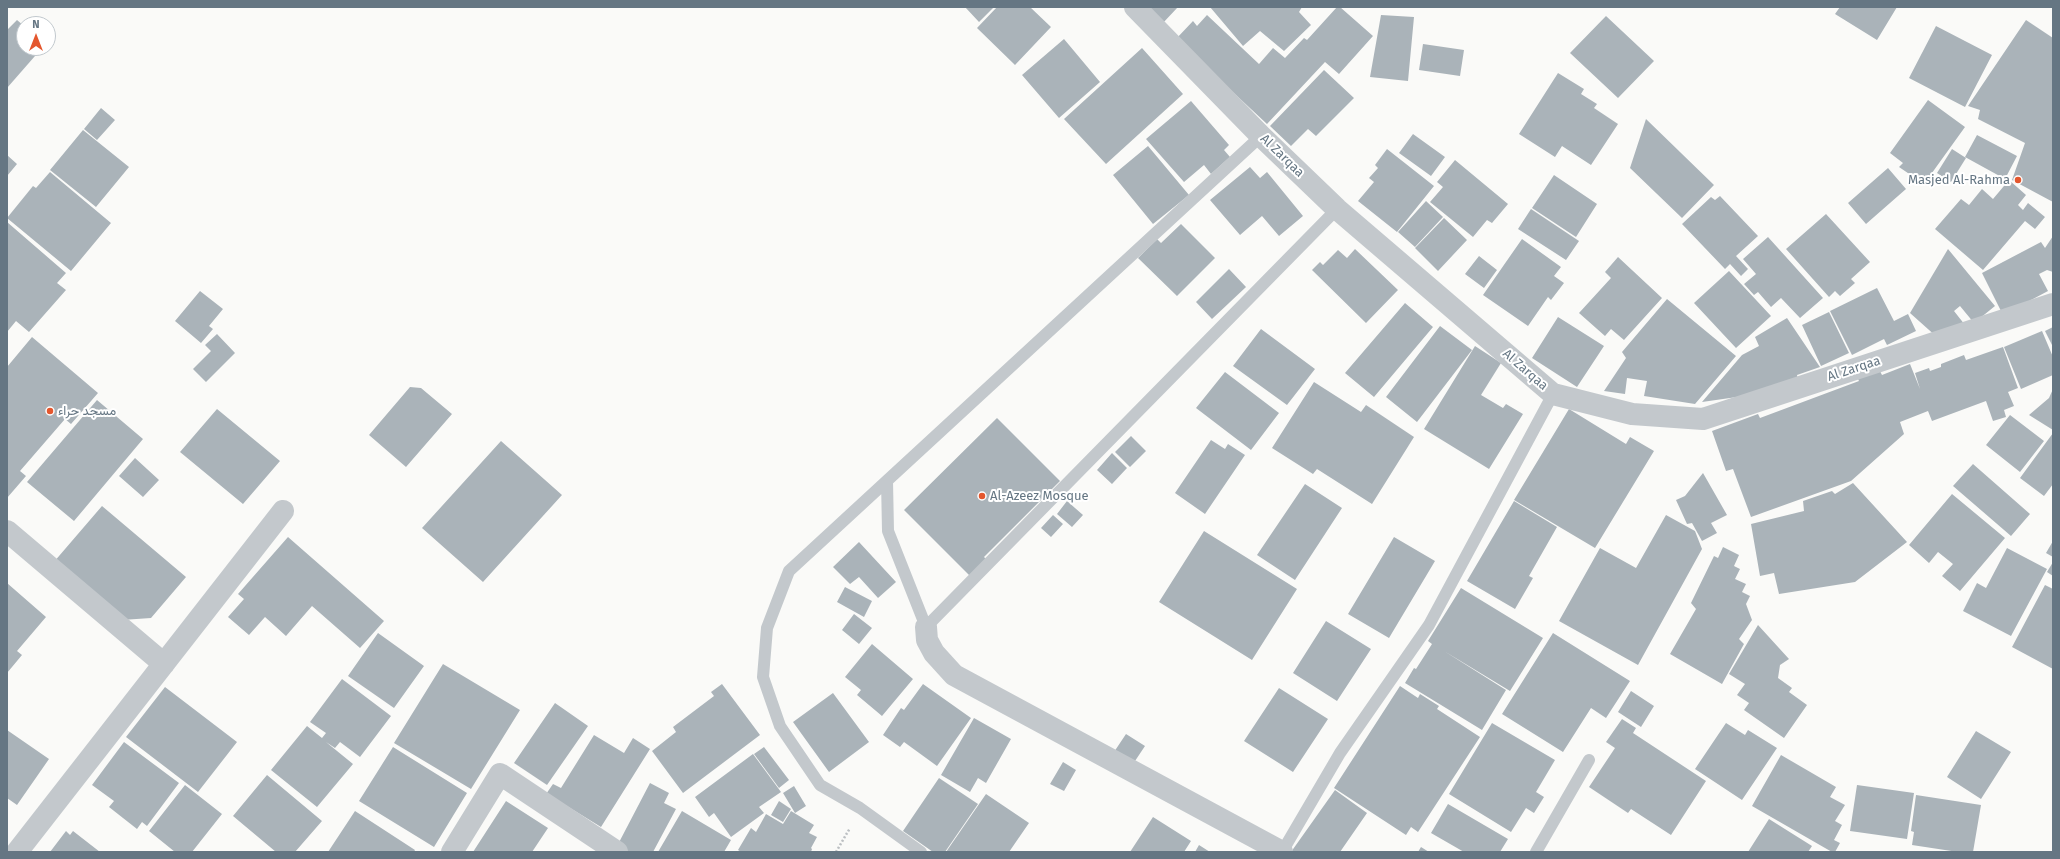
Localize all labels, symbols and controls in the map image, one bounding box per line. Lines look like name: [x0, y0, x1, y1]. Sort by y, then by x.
north arrow: [16, 16, 56, 56]
text: N: [32, 18, 40, 31]
street label: Al Zarqaa: [1257, 131, 1307, 181]
place label: Masjed Al-Rahma: [1908, 172, 2010, 188]
marker: Masjed Al-Rahma: [2013, 175, 2023, 185]
street label: Al Zarqaa: [1499, 346, 1551, 394]
street label: Al Zarqaa: [1826, 353, 1882, 385]
place label: مسجد حراء: [58, 403, 116, 419]
marker: مسجد حراء: [45, 406, 55, 416]
place label: Al-Azeez Mosque: [990, 488, 1089, 504]
marker: Al-Azeez Mosque: [977, 491, 987, 501]

